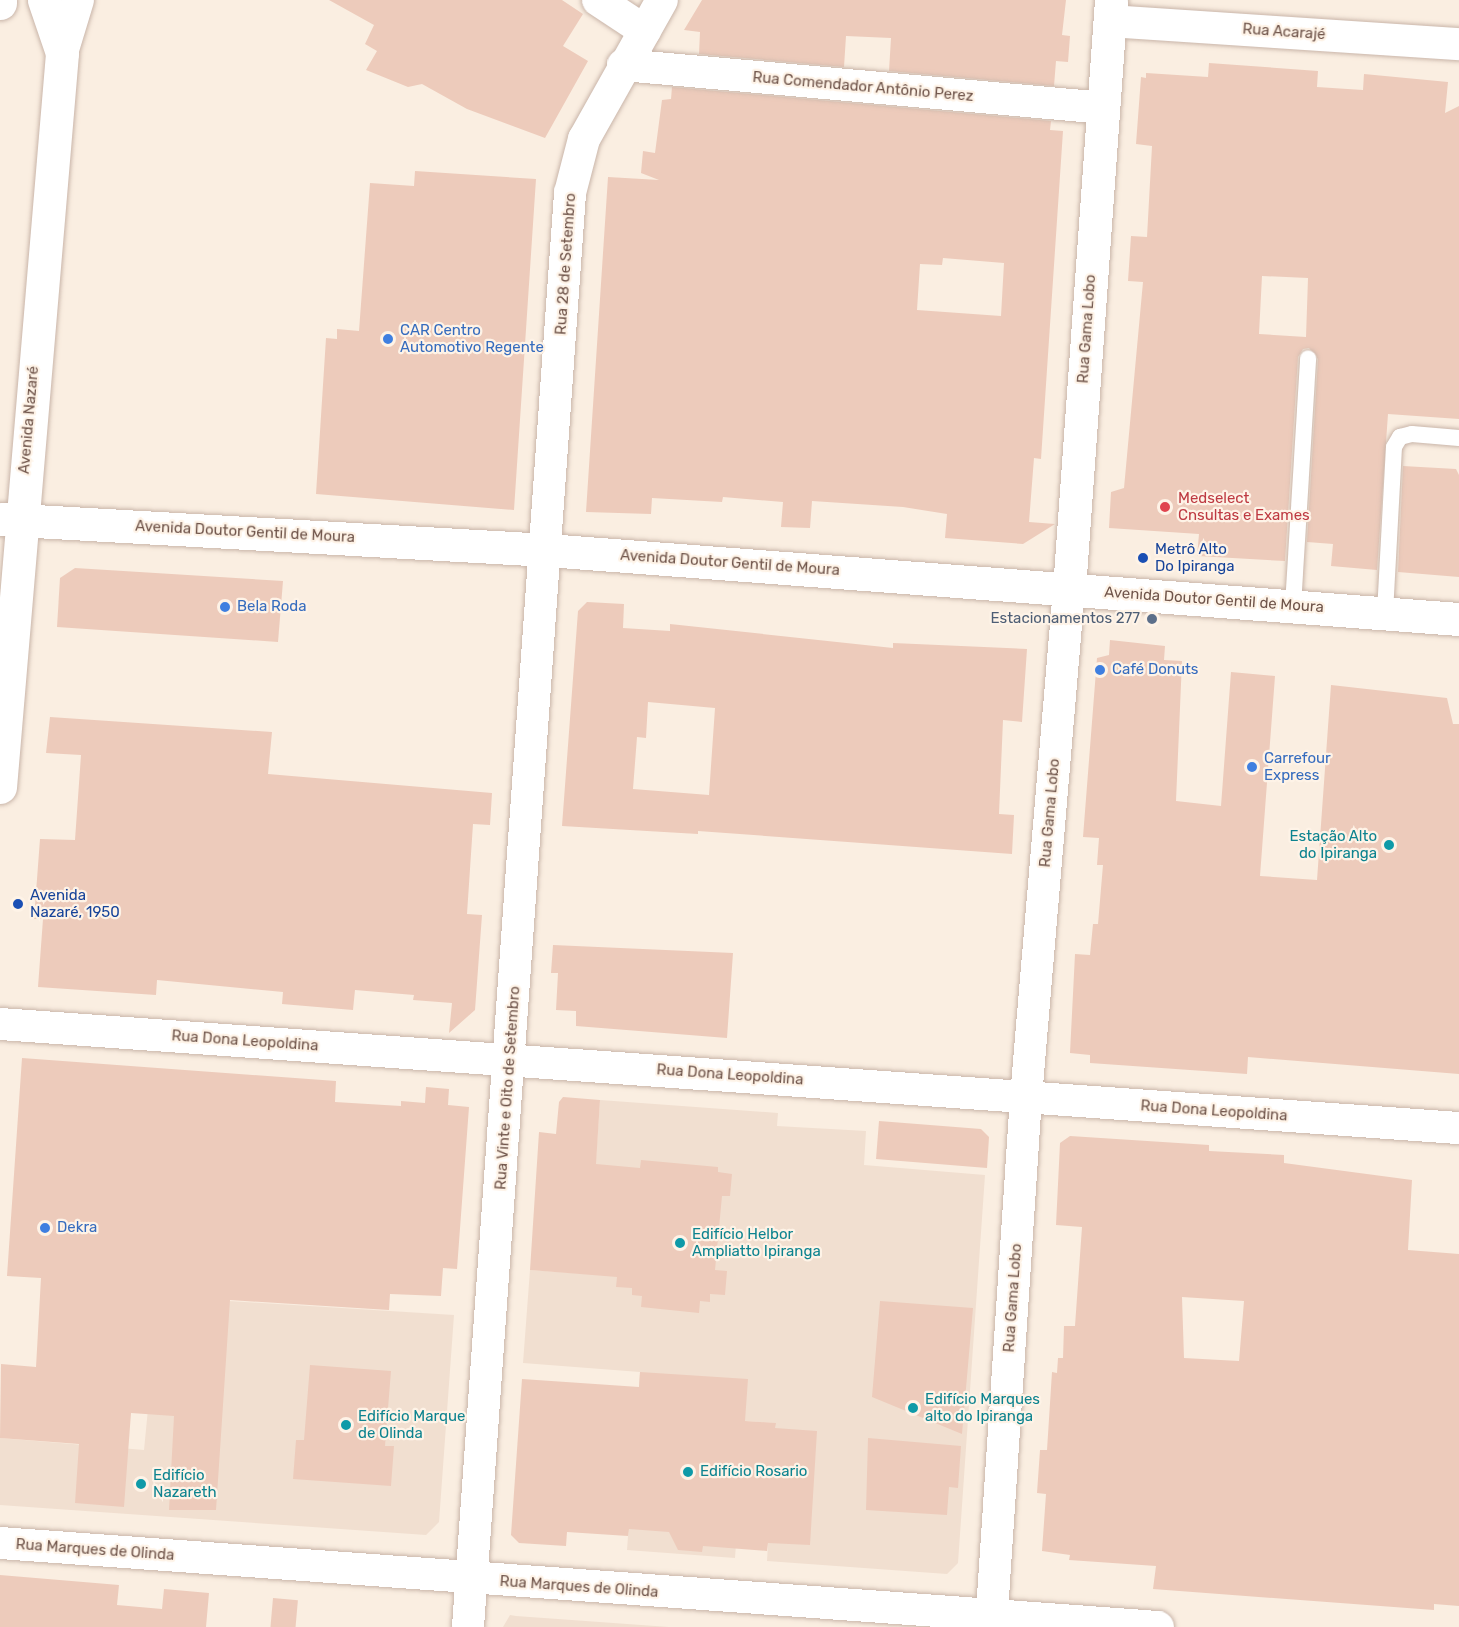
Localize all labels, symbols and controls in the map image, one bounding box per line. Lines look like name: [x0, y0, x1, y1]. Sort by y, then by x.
street label: Rua Acarajé: [1242, 20, 1326, 44]
street label: Rua Comendador Antônio Perez: [751, 68, 975, 106]
street label: Rua 28 de Setembro: [552, 192, 580, 336]
street label: Rua Gama Lobo: [1074, 274, 1100, 384]
place label: CAR Centro Automotivo Regente: [400, 321, 544, 356]
marker: CAR Centro Automotivo Regente: [381, 332, 395, 346]
street label: Avenida Nazaré: [15, 365, 43, 475]
place label: Medselect Cnsultas e Exames: [1178, 489, 1310, 524]
marker: Medselect Cnsultas e Exames: [1156, 498, 1174, 516]
street label: Avenida Doutor Gentil de Moura: [135, 517, 355, 547]
place label: Metrô Alto Do Ipiranga: [1155, 540, 1234, 575]
street label: Avenida Doutor Gentil de Moura: [620, 546, 840, 580]
marker: Metrô Alto Do Ipiranga: [1136, 551, 1150, 565]
street label: Avenida Doutor Gentil de Moura: [1104, 583, 1324, 617]
place label: Bela Roda: [237, 598, 307, 616]
marker: Bela Roda: [218, 600, 232, 614]
place label: Estacionamentos 277: [991, 610, 1140, 628]
marker: Estacionamentos 277: [1145, 612, 1159, 626]
place label: Café Donuts: [1112, 661, 1198, 679]
marker: Café Donuts: [1093, 663, 1107, 677]
place label: Carrefour Express: [1264, 749, 1331, 784]
street label: Rua Gama Lobo: [1036, 758, 1064, 868]
marker: Carrefour Express: [1245, 760, 1259, 774]
place label: Estação Alto do Ipiranga: [1289, 827, 1377, 862]
marker: Estação Alto do Ipiranga: [1382, 838, 1396, 852]
place label: Avenida Nazaré, 1950: [30, 886, 120, 921]
marker: Avenida Nazaré, 1950: [11, 897, 25, 911]
street label: Rua Vinte e Oito de Setembro: [492, 985, 524, 1191]
street label: Rua Dona Leopoldina: [171, 1027, 319, 1055]
street label: Rua Dona Leopoldina: [656, 1061, 804, 1089]
street label: Rua Dona Leopoldina: [1140, 1097, 1288, 1125]
place label: Dekra: [57, 1219, 97, 1237]
marker: Dekra: [38, 1221, 52, 1235]
place label: Edifício Helbor Ampliatto Ipiranga: [692, 1225, 821, 1260]
marker: Edifício Helbor Ampliatto Ipiranga: [673, 1236, 687, 1250]
street label: Rua Gama Lobo: [1000, 1243, 1026, 1353]
place label: Edifício Marques alto do Ipiranga: [925, 1390, 1040, 1425]
marker: Edifício Marques alto do Ipiranga: [906, 1401, 920, 1415]
place label: Edifício Marque de Olinda: [358, 1407, 465, 1442]
marker: Edifício Marque de Olinda: [339, 1418, 353, 1432]
place label: Edifício Rosario: [700, 1463, 807, 1481]
marker: Edifício Rosario: [681, 1465, 695, 1479]
place label: Edifício Nazareth: [153, 1466, 217, 1501]
marker: Edifício Nazareth: [134, 1477, 148, 1491]
street label: Rua Marques de Olinda: [15, 1535, 175, 1565]
street label: Rua Marques de Olinda: [499, 1572, 659, 1602]

